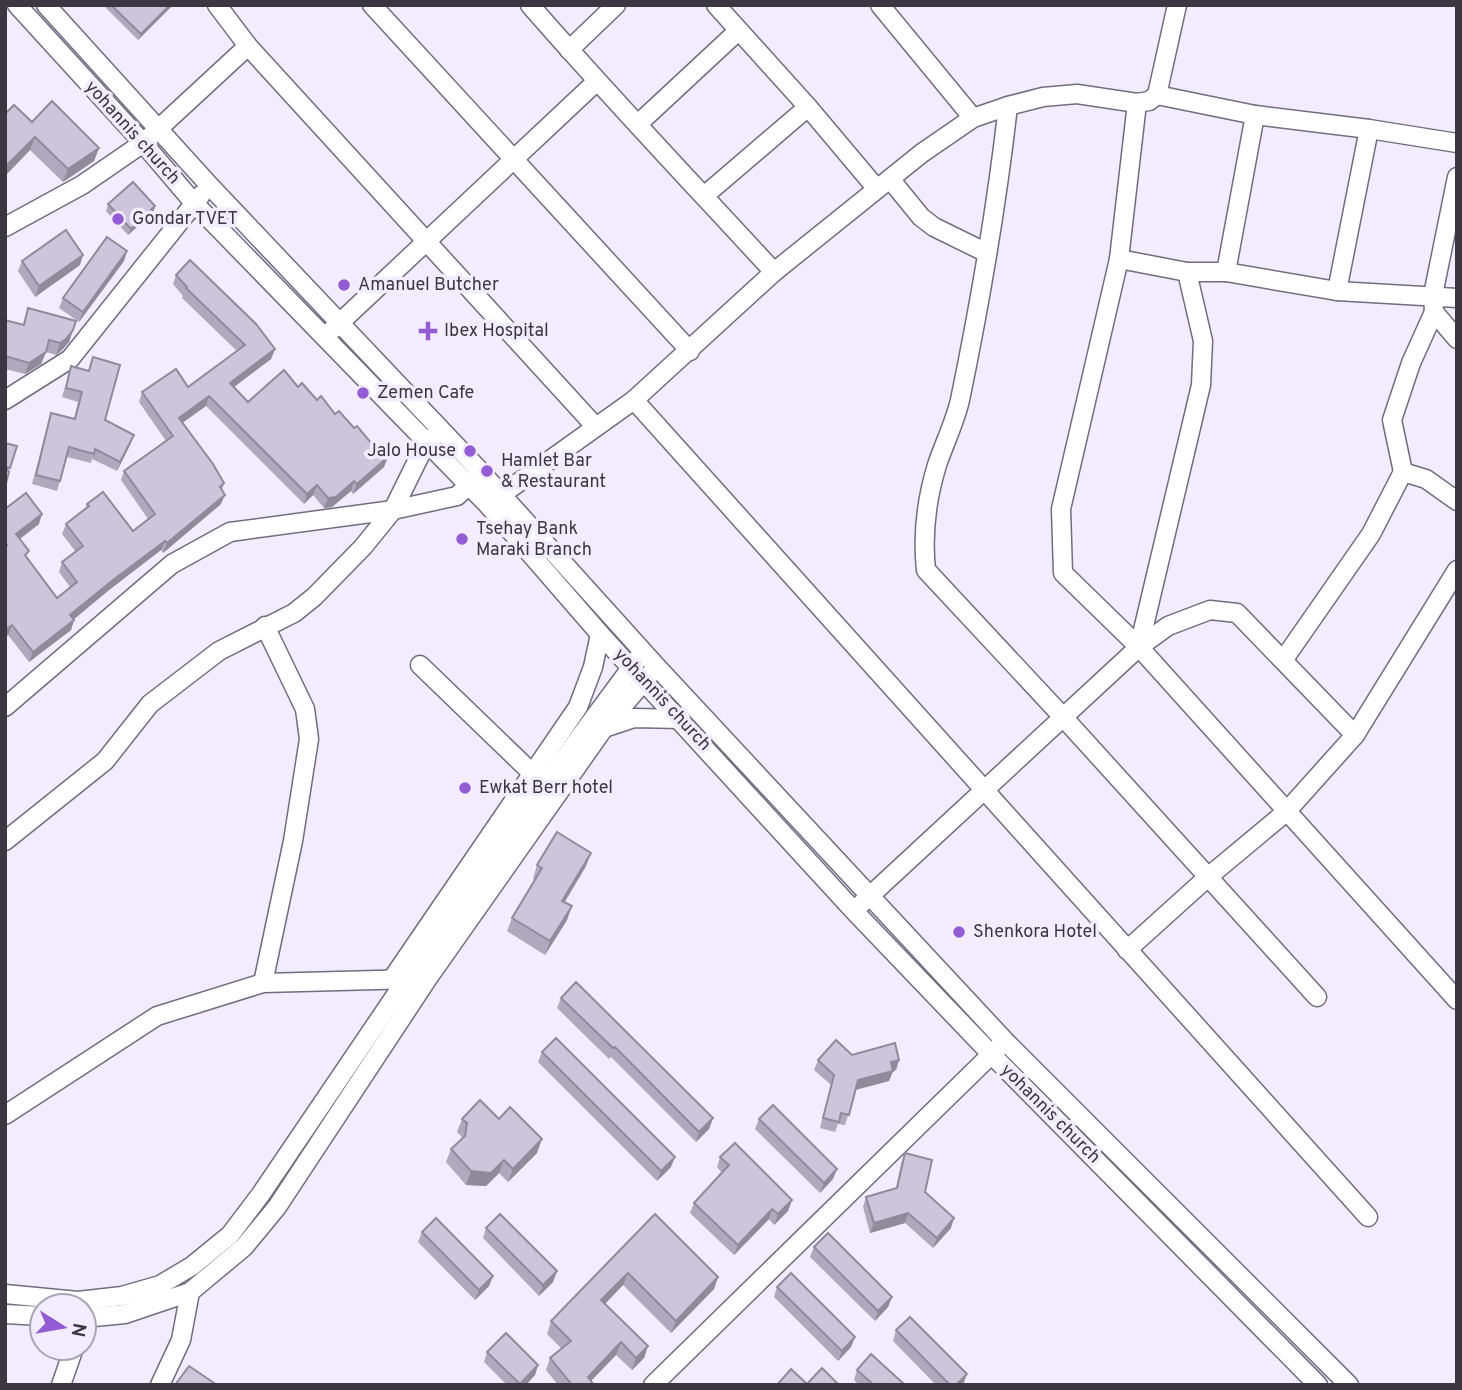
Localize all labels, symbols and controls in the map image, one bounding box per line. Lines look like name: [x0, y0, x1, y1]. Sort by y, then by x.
street label: yohannis church: [79, 76, 185, 190]
place label: Gondar TVET: [132, 208, 238, 231]
marker: Gondar TVET: [110, 211, 126, 227]
place label: Amanuel Butcher: [358, 274, 499, 297]
marker: Amanuel Butcher: [336, 277, 352, 293]
place label: Ibex Hospital: [444, 320, 549, 343]
marker: Ibex Hospital: [418, 321, 438, 341]
place label: Zemen Cafe: [377, 382, 474, 405]
marker: Zemen Cafe: [355, 385, 371, 401]
place label: Jalo House: [367, 440, 456, 463]
marker: Jalo House: [462, 443, 478, 459]
place label: Hamlet Bar & Restaurant: [501, 450, 606, 494]
marker: Hamlet Bar & Restaurant: [479, 463, 495, 479]
place label: Tsehay Bank Maraki Branch: [476, 518, 592, 562]
marker: Tsehay Bank Maraki Branch: [454, 531, 470, 547]
street label: yohannis church: [608, 644, 716, 756]
place label: Ewkat Berr hotel: [479, 777, 613, 800]
marker: Ewkat Berr hotel: [457, 780, 473, 796]
place label: Shenkora Hotel: [973, 921, 1097, 944]
marker: Shenkora Hotel: [951, 924, 967, 940]
street label: yohannis church: [995, 1059, 1105, 1169]
north arrow: [28, 1292, 98, 1362]
text: N: [65, 1321, 91, 1339]

